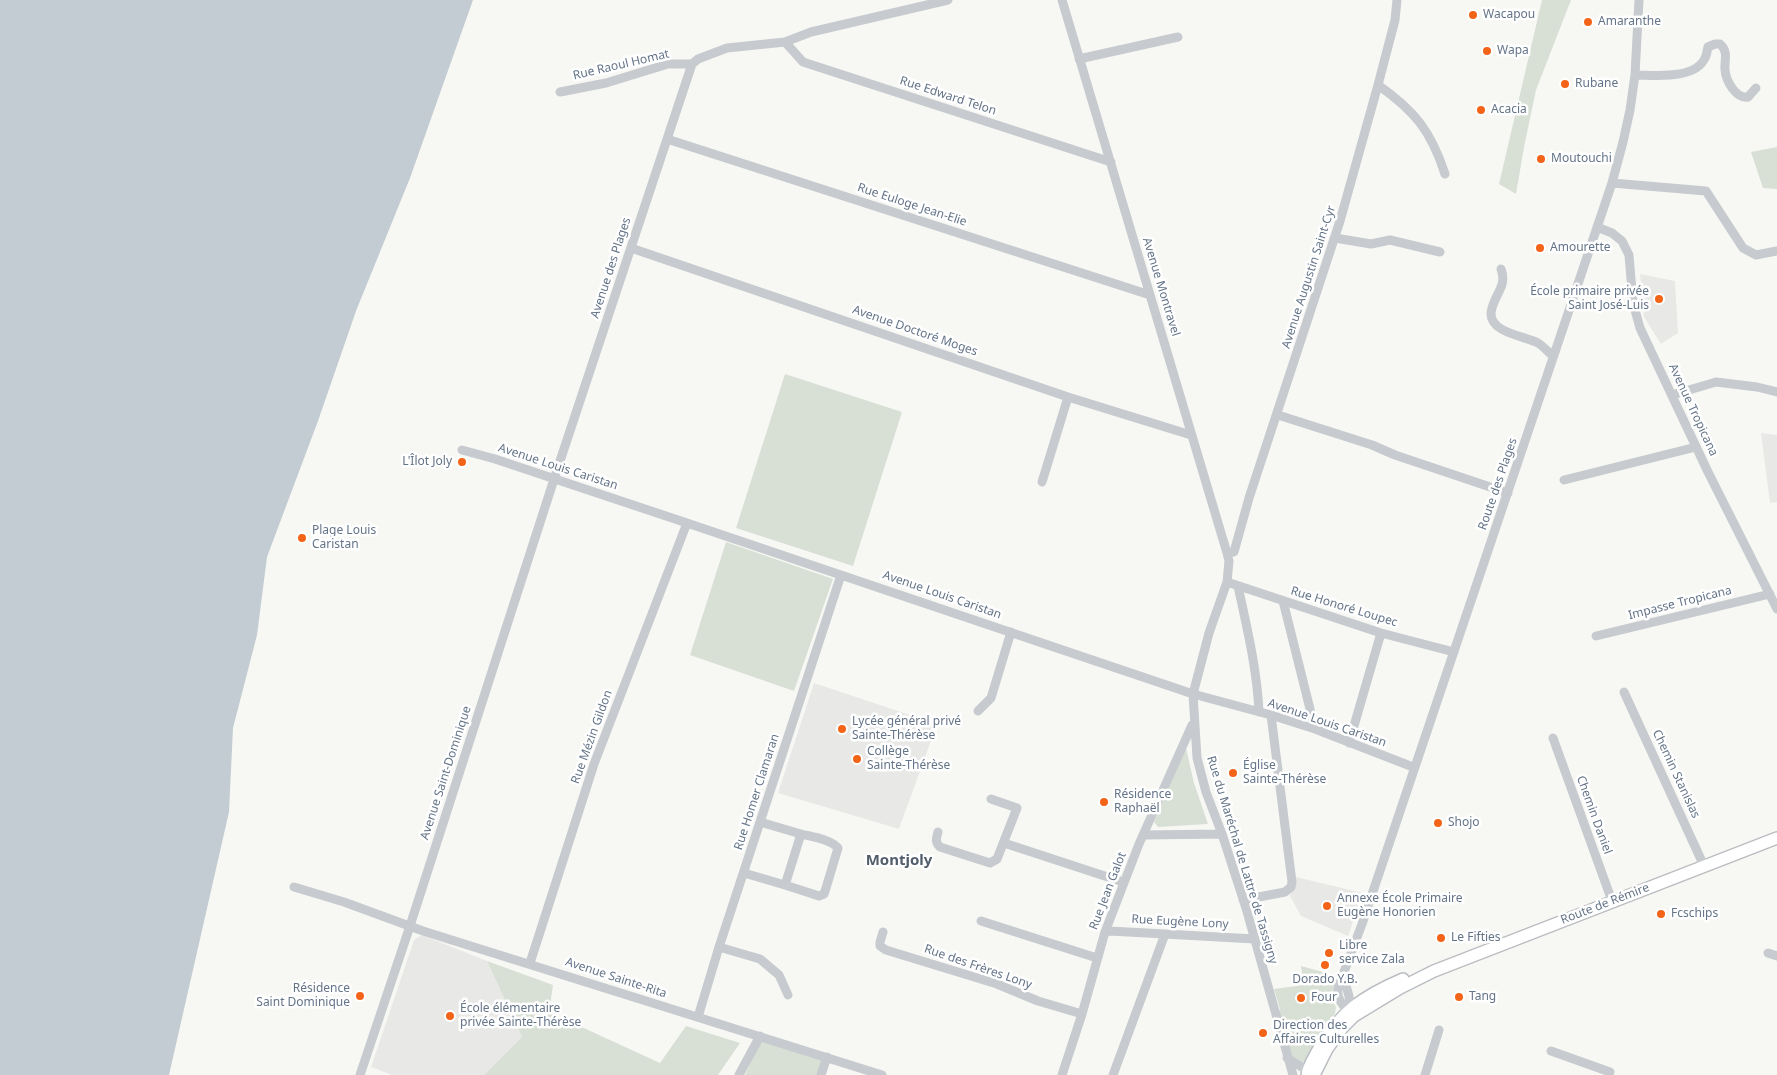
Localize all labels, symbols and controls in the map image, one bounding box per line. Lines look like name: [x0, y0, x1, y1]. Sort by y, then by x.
place label: Wacapou: [1483, 8, 1535, 22]
marker: Wacapou: [1467, 9, 1479, 21]
place label: Amaranthe: [1598, 15, 1661, 29]
marker: Amaranthe: [1582, 16, 1594, 28]
place label: Wapa: [1497, 44, 1529, 58]
marker: Wapa: [1481, 45, 1493, 57]
street label: Rue Raoul Homat: [571, 47, 671, 83]
street label: Rue Edward Telon: [898, 74, 998, 118]
place label: Rubane: [1575, 77, 1618, 91]
marker: Rubane: [1559, 78, 1571, 90]
place label: Acacia: [1491, 103, 1527, 117]
marker: Acacia: [1475, 104, 1487, 116]
place label: Moutouchi: [1551, 152, 1612, 166]
marker: Moutouchi: [1535, 153, 1547, 165]
street label: Rue Euloge Jean-Elie: [855, 181, 969, 229]
street label: Avenue Augustin Saint-Cyr: [1279, 204, 1339, 350]
street label: Avenue des Plages: [588, 216, 634, 320]
street label: Avenue Montravel: [1139, 236, 1183, 338]
place label: Amourette: [1550, 241, 1610, 255]
marker: Amourette: [1534, 242, 1546, 254]
place label: École primaire privée Saint José-Luis: [1530, 285, 1649, 313]
marker: École primaire privée Saint José-Luis: [1653, 293, 1665, 305]
street label: Avenue Doctoré Moges: [851, 303, 979, 359]
street label: Avenue Tropicana: [1665, 361, 1721, 459]
street label: Route des Plages: [1476, 436, 1520, 532]
street label: Avenue Louis Caristan: [496, 441, 620, 493]
place label: L'Îlot Joly: [402, 455, 452, 469]
marker: L'Îlot Joly: [456, 456, 468, 468]
place label: Plage Louis Caristan: [312, 524, 376, 552]
marker: Plage Louis Caristan: [296, 532, 308, 544]
street label: Avenue Louis Caristan: [881, 568, 1003, 622]
street label: Impasse Tropicana: [1627, 583, 1733, 623]
street label: Rue Honoré Loupec: [1289, 584, 1399, 630]
street label: Rue Mézin Gildon: [568, 688, 616, 786]
street label: Avenue Louis Caristan: [1266, 696, 1388, 750]
street label: Avenue Saint-Dominique: [418, 704, 474, 842]
place label: Lycée général privé Sainte-Thérèse: [852, 715, 961, 743]
marker: Lycée général privé Sainte-Thérèse: [836, 723, 848, 735]
street label: Chemin Stanislas: [1649, 727, 1703, 821]
street label: Rue Homer Clamaran: [731, 732, 783, 852]
place label: Collège Sainte-Thérèse: [867, 745, 950, 773]
marker: Collège Sainte-Thérèse: [851, 753, 863, 765]
street label: Rue du Maréchal de Lattre de Tassigny: [1203, 754, 1281, 966]
place label: Église Sainte-Thérèse: [1243, 759, 1326, 787]
marker: Église Sainte-Thérèse: [1227, 767, 1239, 779]
street label: Chemin Daniel: [1573, 774, 1615, 856]
place label: Résidence Raphaël: [1114, 788, 1171, 816]
marker: Résidence Raphaël: [1098, 796, 1110, 808]
place label: Shojo: [1448, 816, 1480, 830]
marker: Shojo: [1432, 817, 1444, 829]
street label: Rue Jean Galot: [1087, 850, 1129, 932]
district label: Montjoly: [866, 852, 932, 870]
street label: Route de Rémire: [1559, 880, 1651, 928]
place label: Annexe École Primaire Eugène Honorien: [1337, 892, 1463, 920]
marker: Annexe École Primaire Eugène Honorien: [1321, 900, 1333, 912]
place label: Fcschips: [1671, 907, 1718, 921]
marker: Fcschips: [1655, 908, 1667, 920]
street label: Rue Eugène Lony: [1131, 912, 1229, 932]
place label: Le Fifties: [1451, 931, 1501, 945]
marker: Le Fifties: [1435, 932, 1447, 944]
place label: Libre service Zala: [1339, 939, 1405, 967]
street label: Rue des Frères Lony: [922, 942, 1034, 992]
marker: Libre service Zala: [1323, 947, 1335, 959]
street label: Avenue Sainte-Rita: [564, 955, 668, 1001]
marker: Dorado Y.B.: [1319, 959, 1331, 971]
place label: Dorado Y.B.: [1292, 973, 1358, 987]
place label: Résidence Saint Dominique: [256, 982, 350, 1010]
marker: Résidence Saint Dominique: [354, 990, 366, 1002]
place label: Tang: [1469, 990, 1496, 1004]
place label: Four: [1311, 991, 1337, 1005]
marker: Tang: [1453, 991, 1465, 1003]
marker: Four: [1295, 992, 1307, 1004]
place label: École élémentaire privée Sainte-Thérèse: [460, 1002, 581, 1030]
marker: École élémentaire privée Sainte-Thérèse: [444, 1010, 456, 1022]
place label: Direction des Affaires Culturelles: [1273, 1019, 1379, 1047]
marker: Direction des Affaires Culturelles: [1257, 1027, 1269, 1039]

